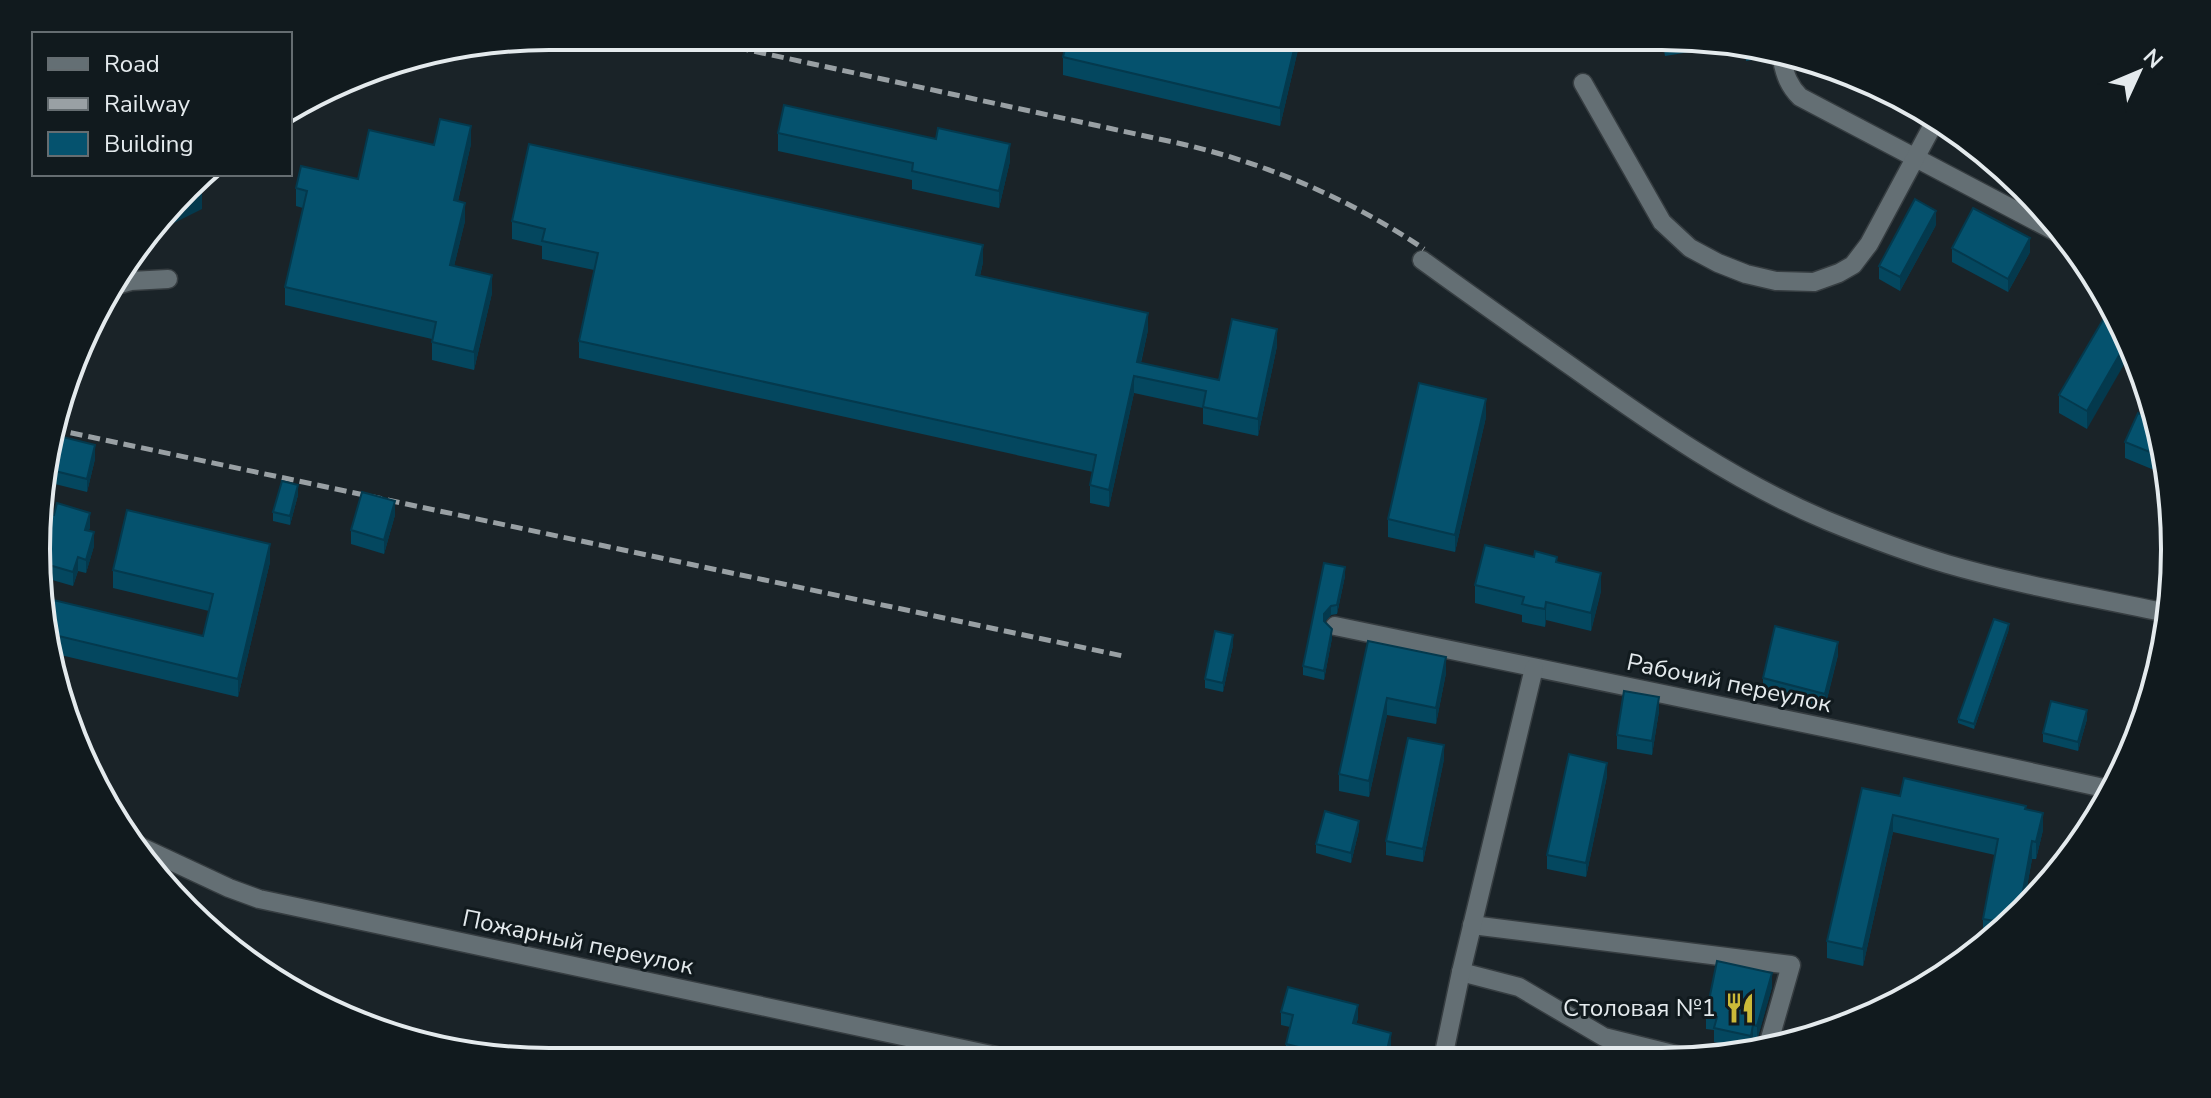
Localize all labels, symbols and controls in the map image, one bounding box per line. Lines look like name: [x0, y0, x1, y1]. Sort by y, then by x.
legend: [32, 32, 292, 176]
north arrow: [2099, 32, 2179, 112]
text: N: [2136, 42, 2169, 75]
text: Road: [104, 48, 160, 80]
text: Railway: [104, 88, 191, 120]
text: Building: [104, 128, 194, 160]
street label: Рабочий переулок: [1624, 646, 1835, 720]
street label: Пожарный переулок: [460, 902, 697, 982]
restaurant icon: Столовая №1: [1723, 991, 1757, 1025]
place label: Столовая №1: [1563, 992, 1716, 1024]

